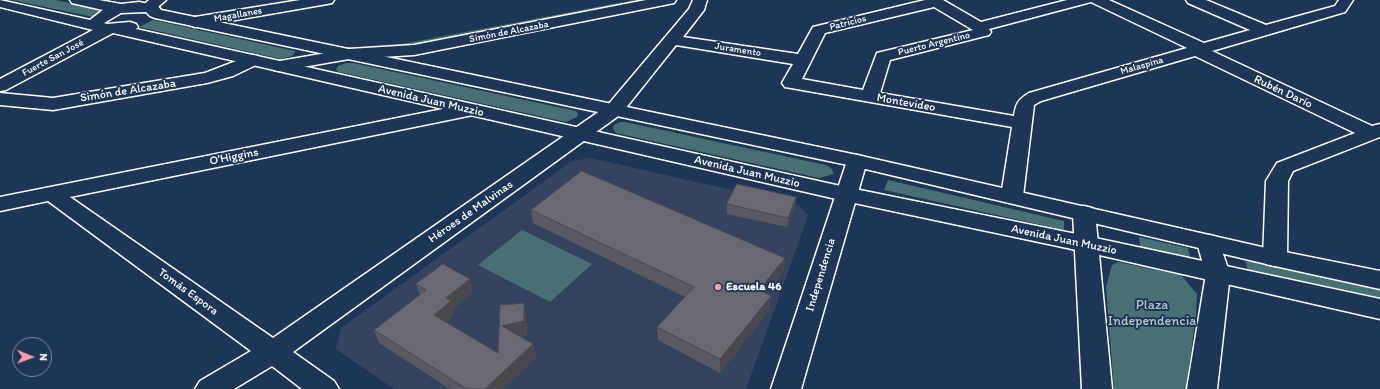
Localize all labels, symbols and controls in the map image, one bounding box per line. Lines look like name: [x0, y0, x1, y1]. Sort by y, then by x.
street label: Magallanes: [213, 5, 263, 25]
street label: Patricios: [828, 13, 868, 33]
street label: Simón de Alcazaba: [468, 18, 550, 46]
street label: Puerto Argentino: [897, 29, 971, 59]
street label: Fuerte San José: [20, 37, 86, 79]
street label: Juramento: [714, 40, 762, 60]
street label: Malaspina: [1119, 54, 1165, 78]
street label: Rubén Darío: [1251, 72, 1315, 112]
street label: Simón de Alcazaba: [79, 76, 177, 106]
street label: Avenida Juan Muzzio: [377, 82, 485, 120]
street label: Montevideo: [875, 91, 937, 115]
street label: O'Higgins: [208, 145, 260, 169]
street label: Avenida Juan Muzzio: [693, 153, 801, 191]
street label: Héroes de Malvinas: [426, 177, 516, 247]
street label: Avenida Juan Muzzio: [1010, 222, 1118, 258]
street label: Independencia: [803, 237, 839, 313]
street label: Tomás Espora: [155, 265, 221, 319]
place label: Escuela 46: [726, 280, 782, 294]
marker: Escuela 46: [713, 282, 723, 292]
park label: Plaza Independencia: [1108, 297, 1196, 330]
north arrow: [12, 337, 52, 377]
text: N: [37, 353, 50, 361]

